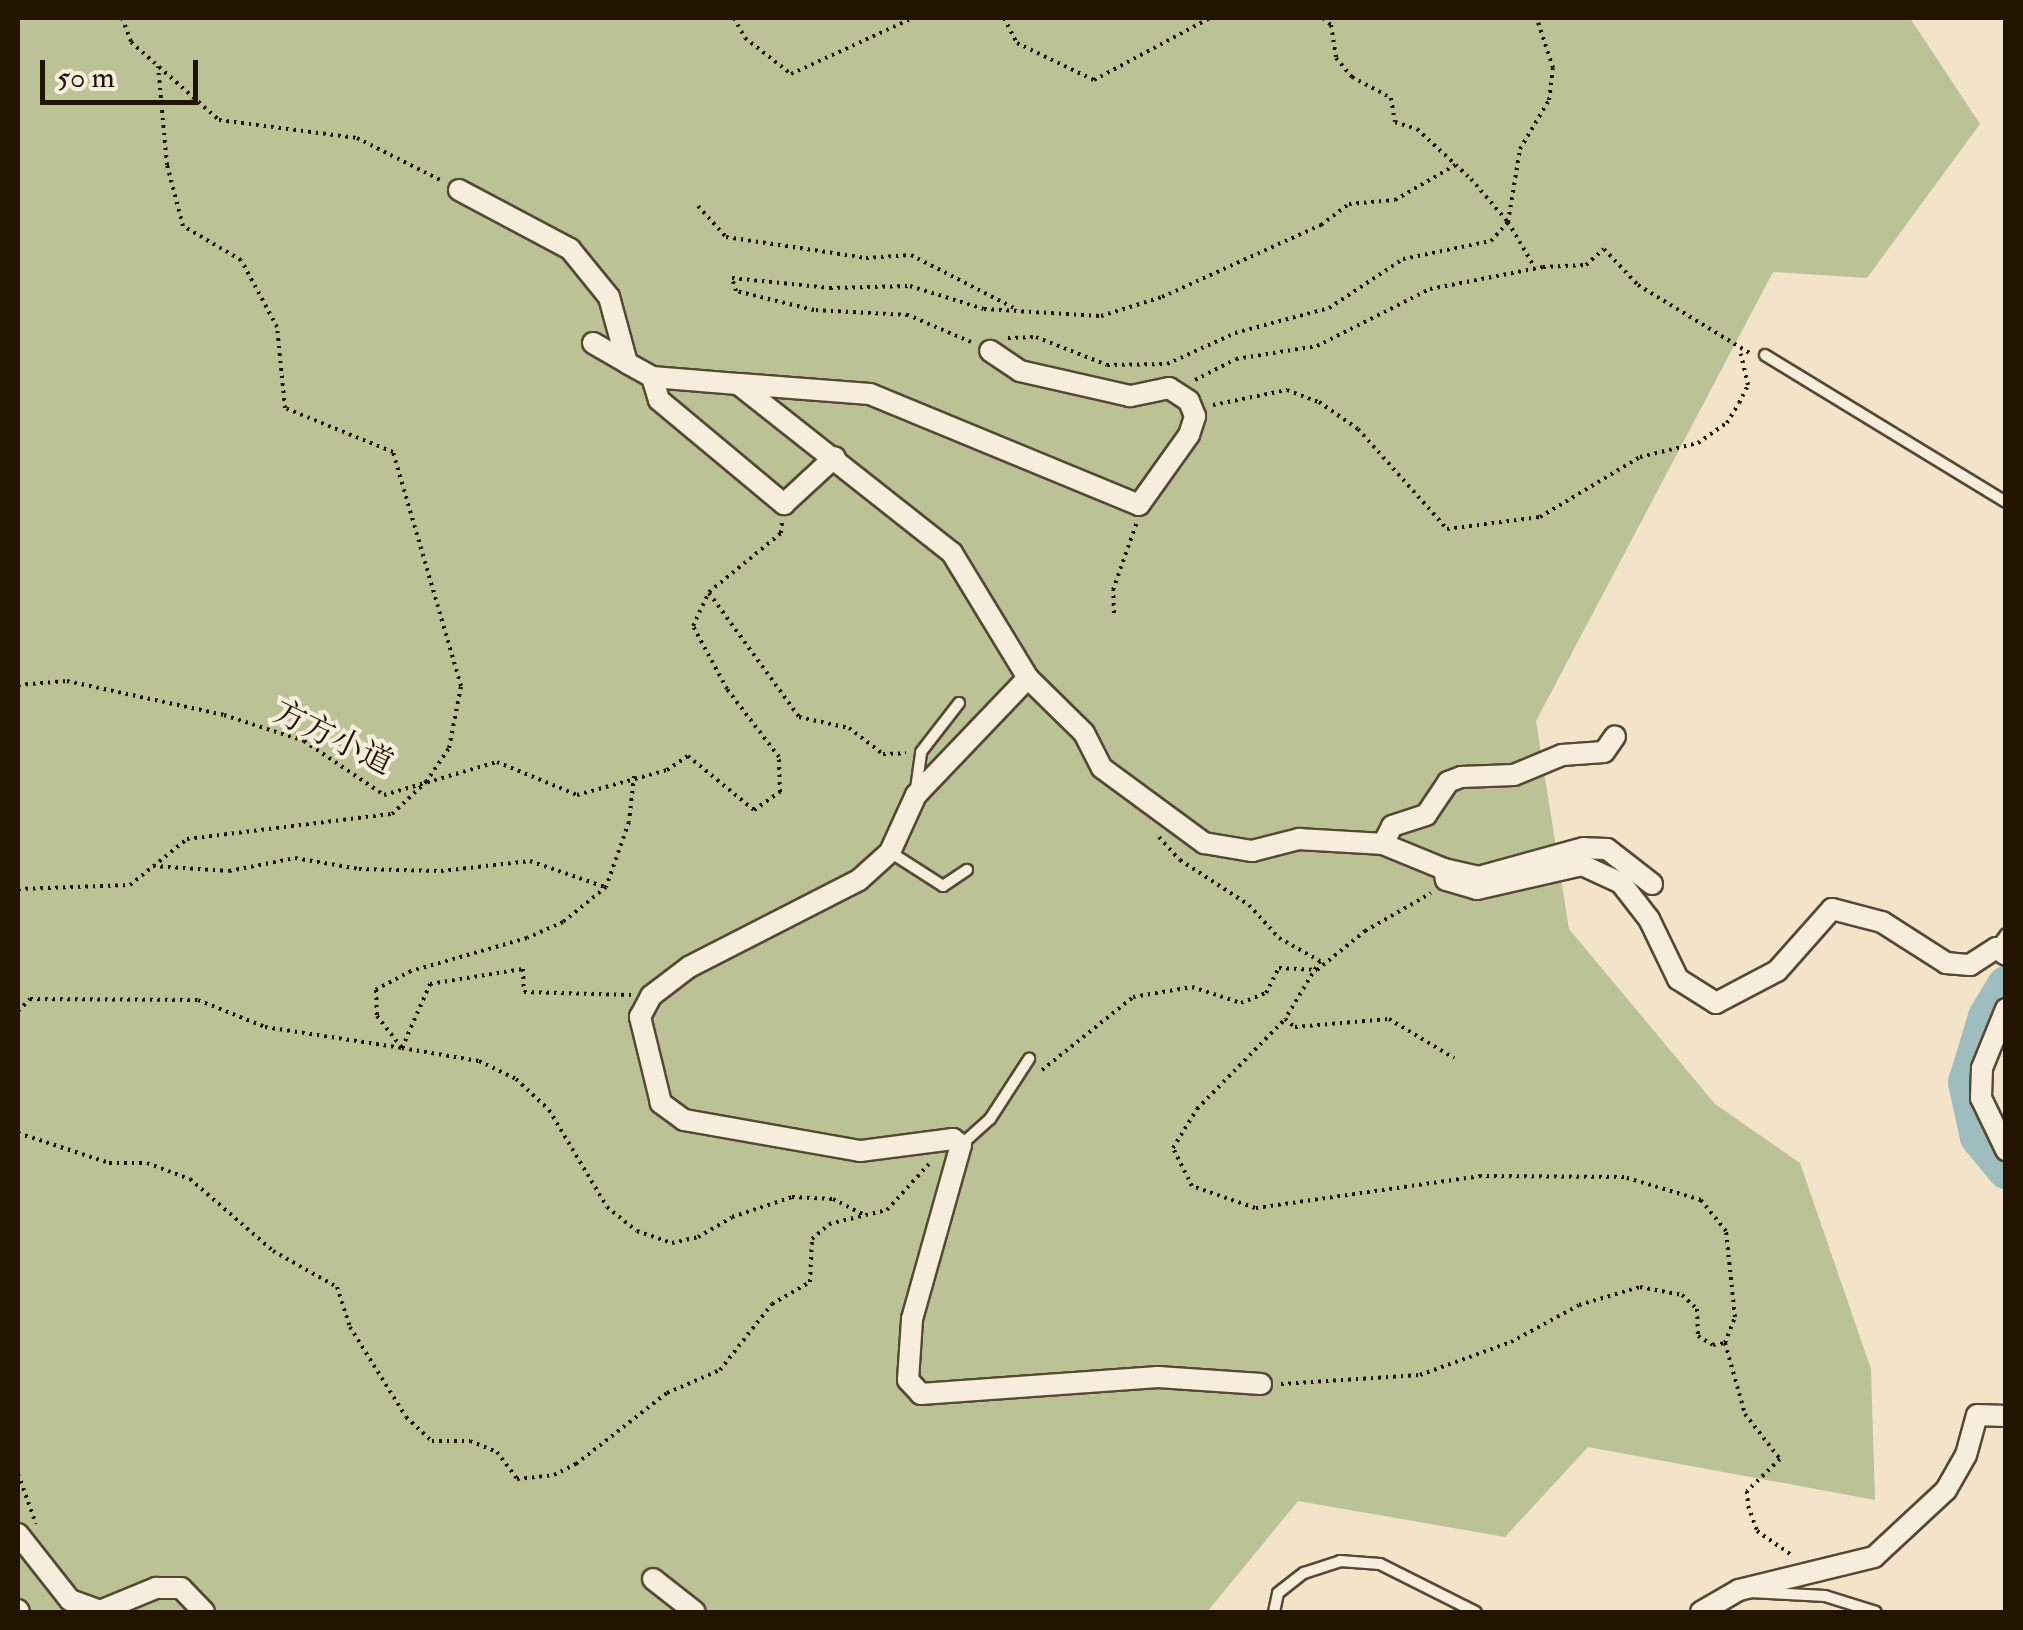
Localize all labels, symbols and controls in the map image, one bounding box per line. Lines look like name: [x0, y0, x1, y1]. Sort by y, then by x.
scale bar: [45, 40, 202, 102]
text: 50 m: [57, 59, 115, 96]
street label: 方方小道: [267, 693, 399, 783]

